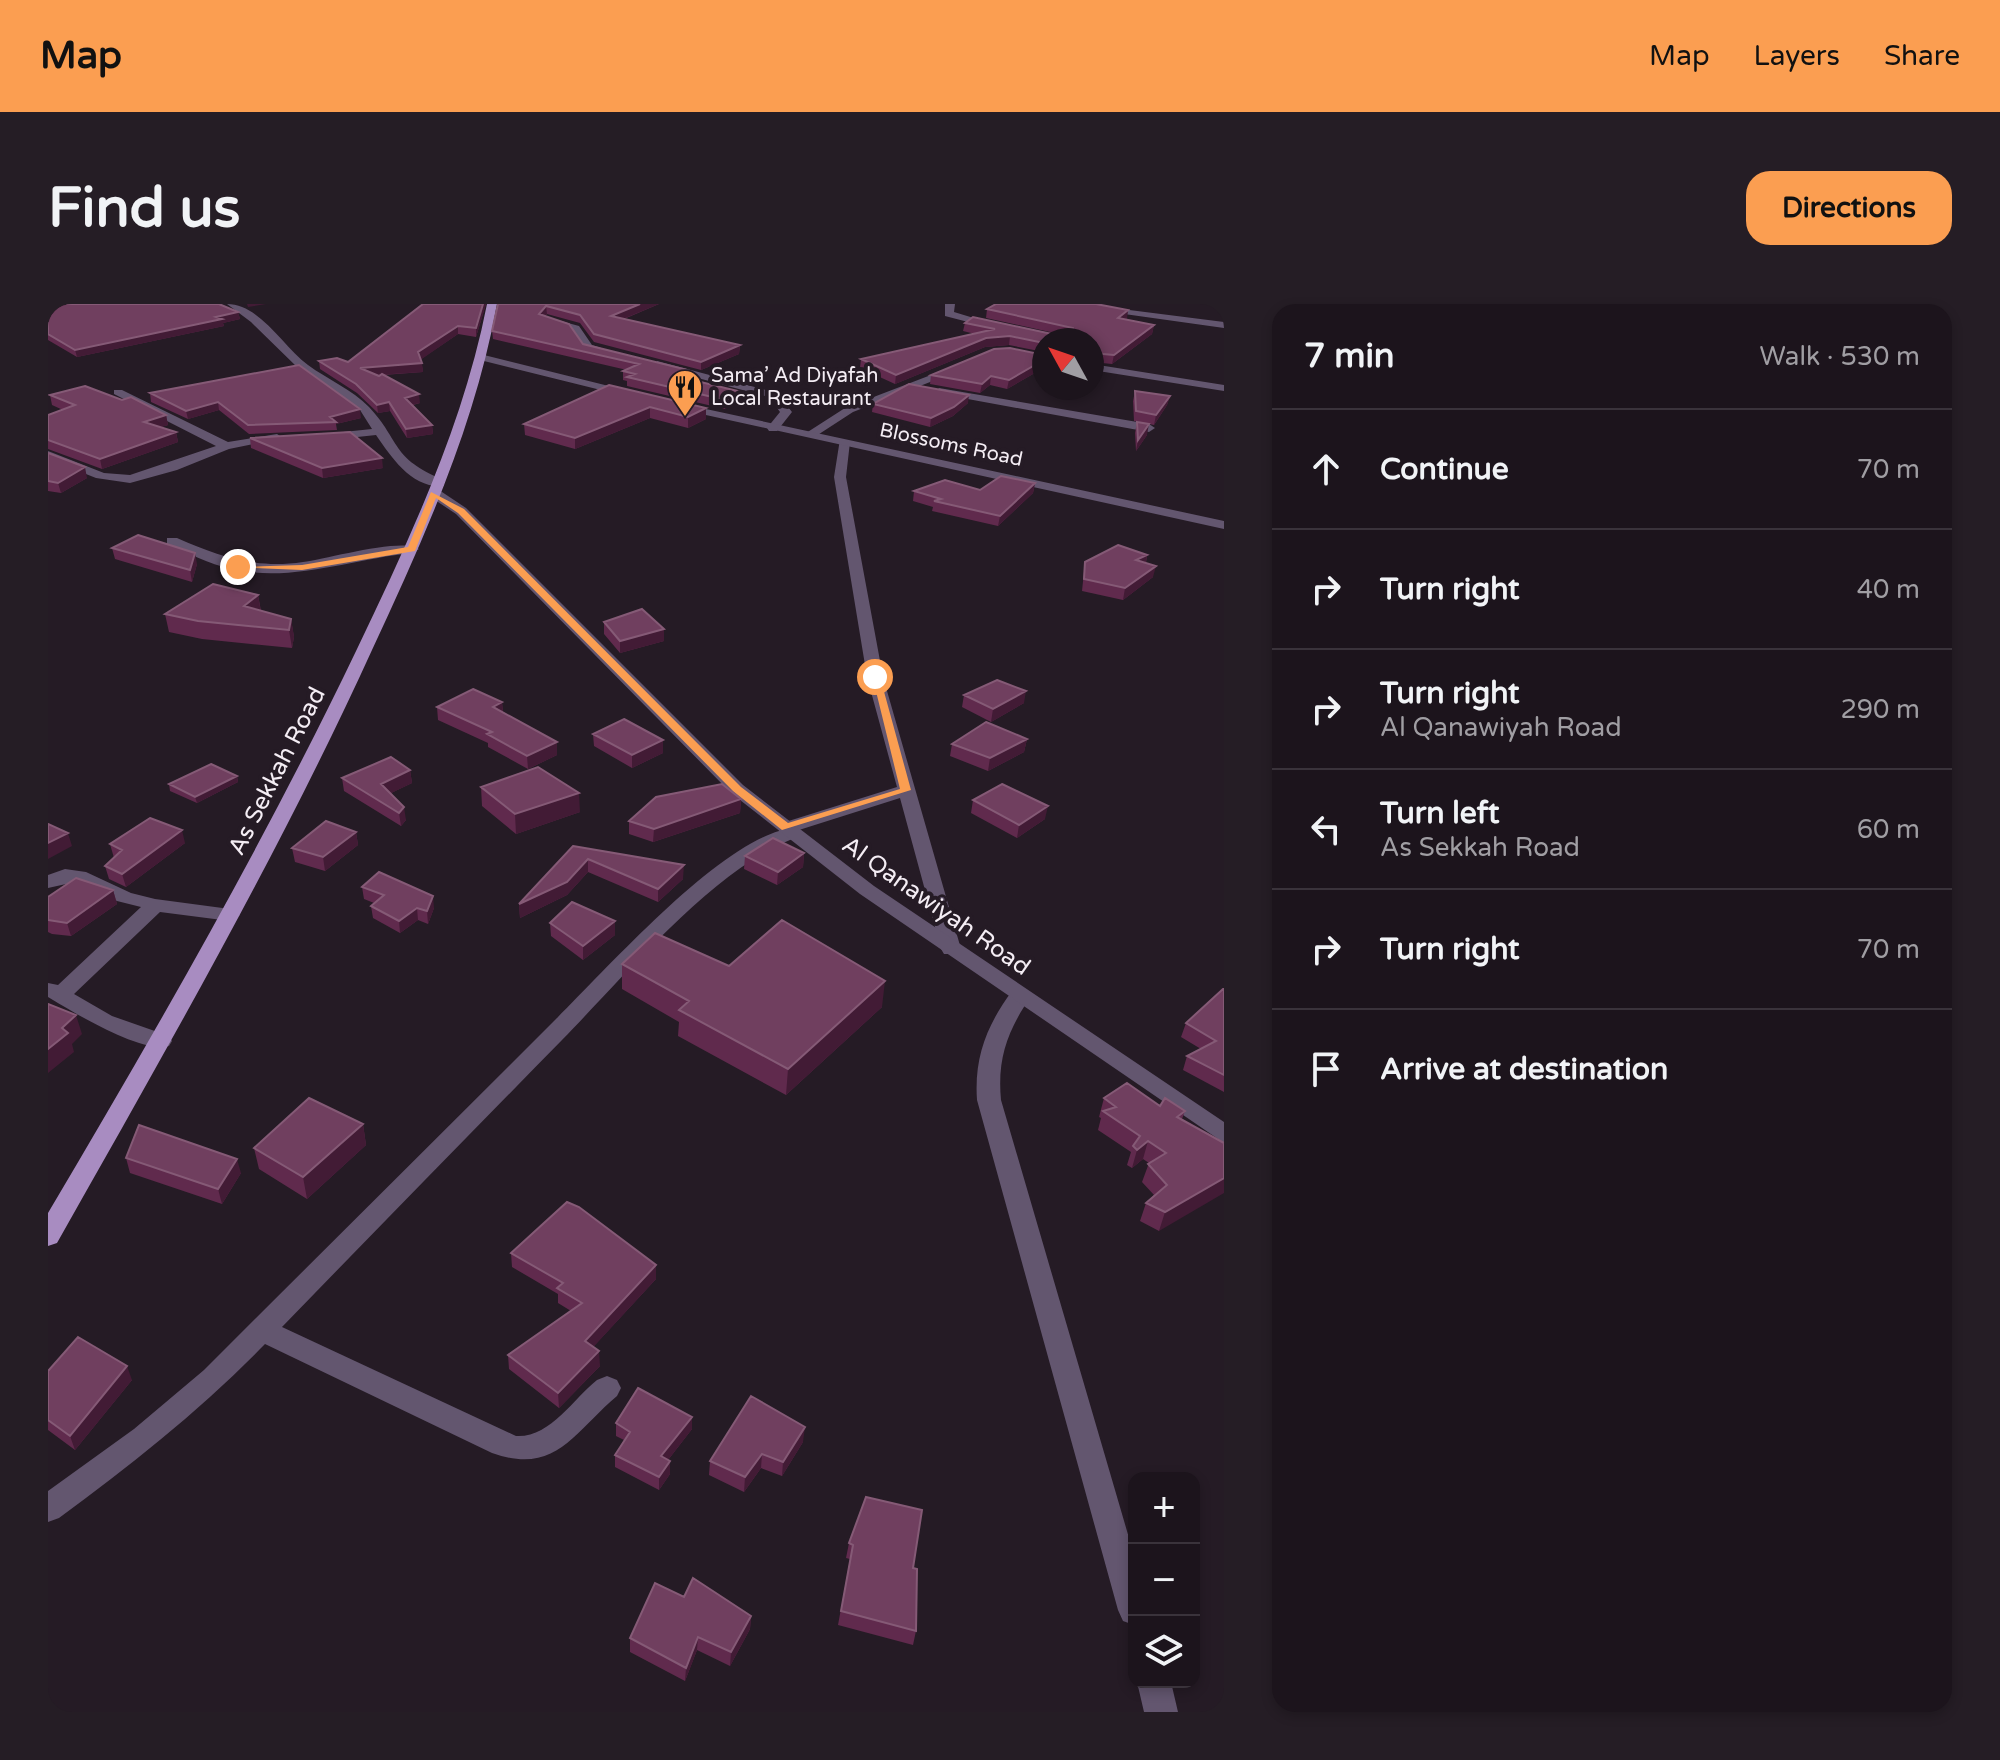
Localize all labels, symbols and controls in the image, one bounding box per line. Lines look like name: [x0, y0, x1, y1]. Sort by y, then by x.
text: Map: [40, 33, 122, 79]
text: Map: [1649, 39, 1710, 73]
text: Layers: [1754, 39, 1840, 73]
text: Share: [1884, 39, 1960, 73]
button: Directions: [1746, 171, 1952, 245]
text: Find us: [48, 175, 240, 242]
north arrow: [1032, 328, 1104, 400]
text: 7 min: [1304, 336, 1395, 377]
text: Walk · 530 m: [1760, 341, 1920, 372]
place label: Sama’ Ad Diyafah Local Restaurant: [711, 364, 878, 411]
restaurant icon: Sama’ Ad Diyafah Local Restaurant: [666, 368, 704, 418]
street label: Blossoms Road: [877, 418, 1025, 472]
icon: ahead: [1304, 447, 1348, 491]
text: Continue: [1380, 451, 1509, 488]
text: 70 m: [1857, 454, 1920, 485]
route end: [220, 549, 256, 585]
icon: right: [1304, 567, 1348, 611]
text: Turn right: [1380, 571, 1520, 608]
text: 40 m: [1857, 574, 1920, 605]
route start: [857, 659, 893, 695]
text: Turn right: [1380, 675, 1520, 712]
street label: As Sekkah Road: [222, 682, 332, 860]
icon: right: [1304, 687, 1348, 731]
text: 290 m: [1840, 694, 1920, 725]
text: Al Qanawiyah Road: [1380, 712, 1622, 743]
text: Turn left: [1380, 795, 1499, 832]
icon: left: [1304, 807, 1348, 851]
text: 60 m: [1857, 814, 1920, 845]
street label: Al Qanawiyah Road: [836, 830, 1036, 982]
text: As Sekkah Road: [1380, 832, 1580, 863]
icon: right: [1304, 927, 1348, 971]
text: Turn right: [1380, 931, 1520, 968]
text: 70 m: [1857, 934, 1920, 965]
icon: arrive: [1304, 1047, 1348, 1091]
text: Arrive at destination: [1380, 1051, 1668, 1088]
map controls: [1128, 1472, 1200, 1688]
button: +: [1128, 1472, 1200, 1544]
button: −: [1128, 1544, 1200, 1616]
button: layers: [1128, 1616, 1200, 1688]

